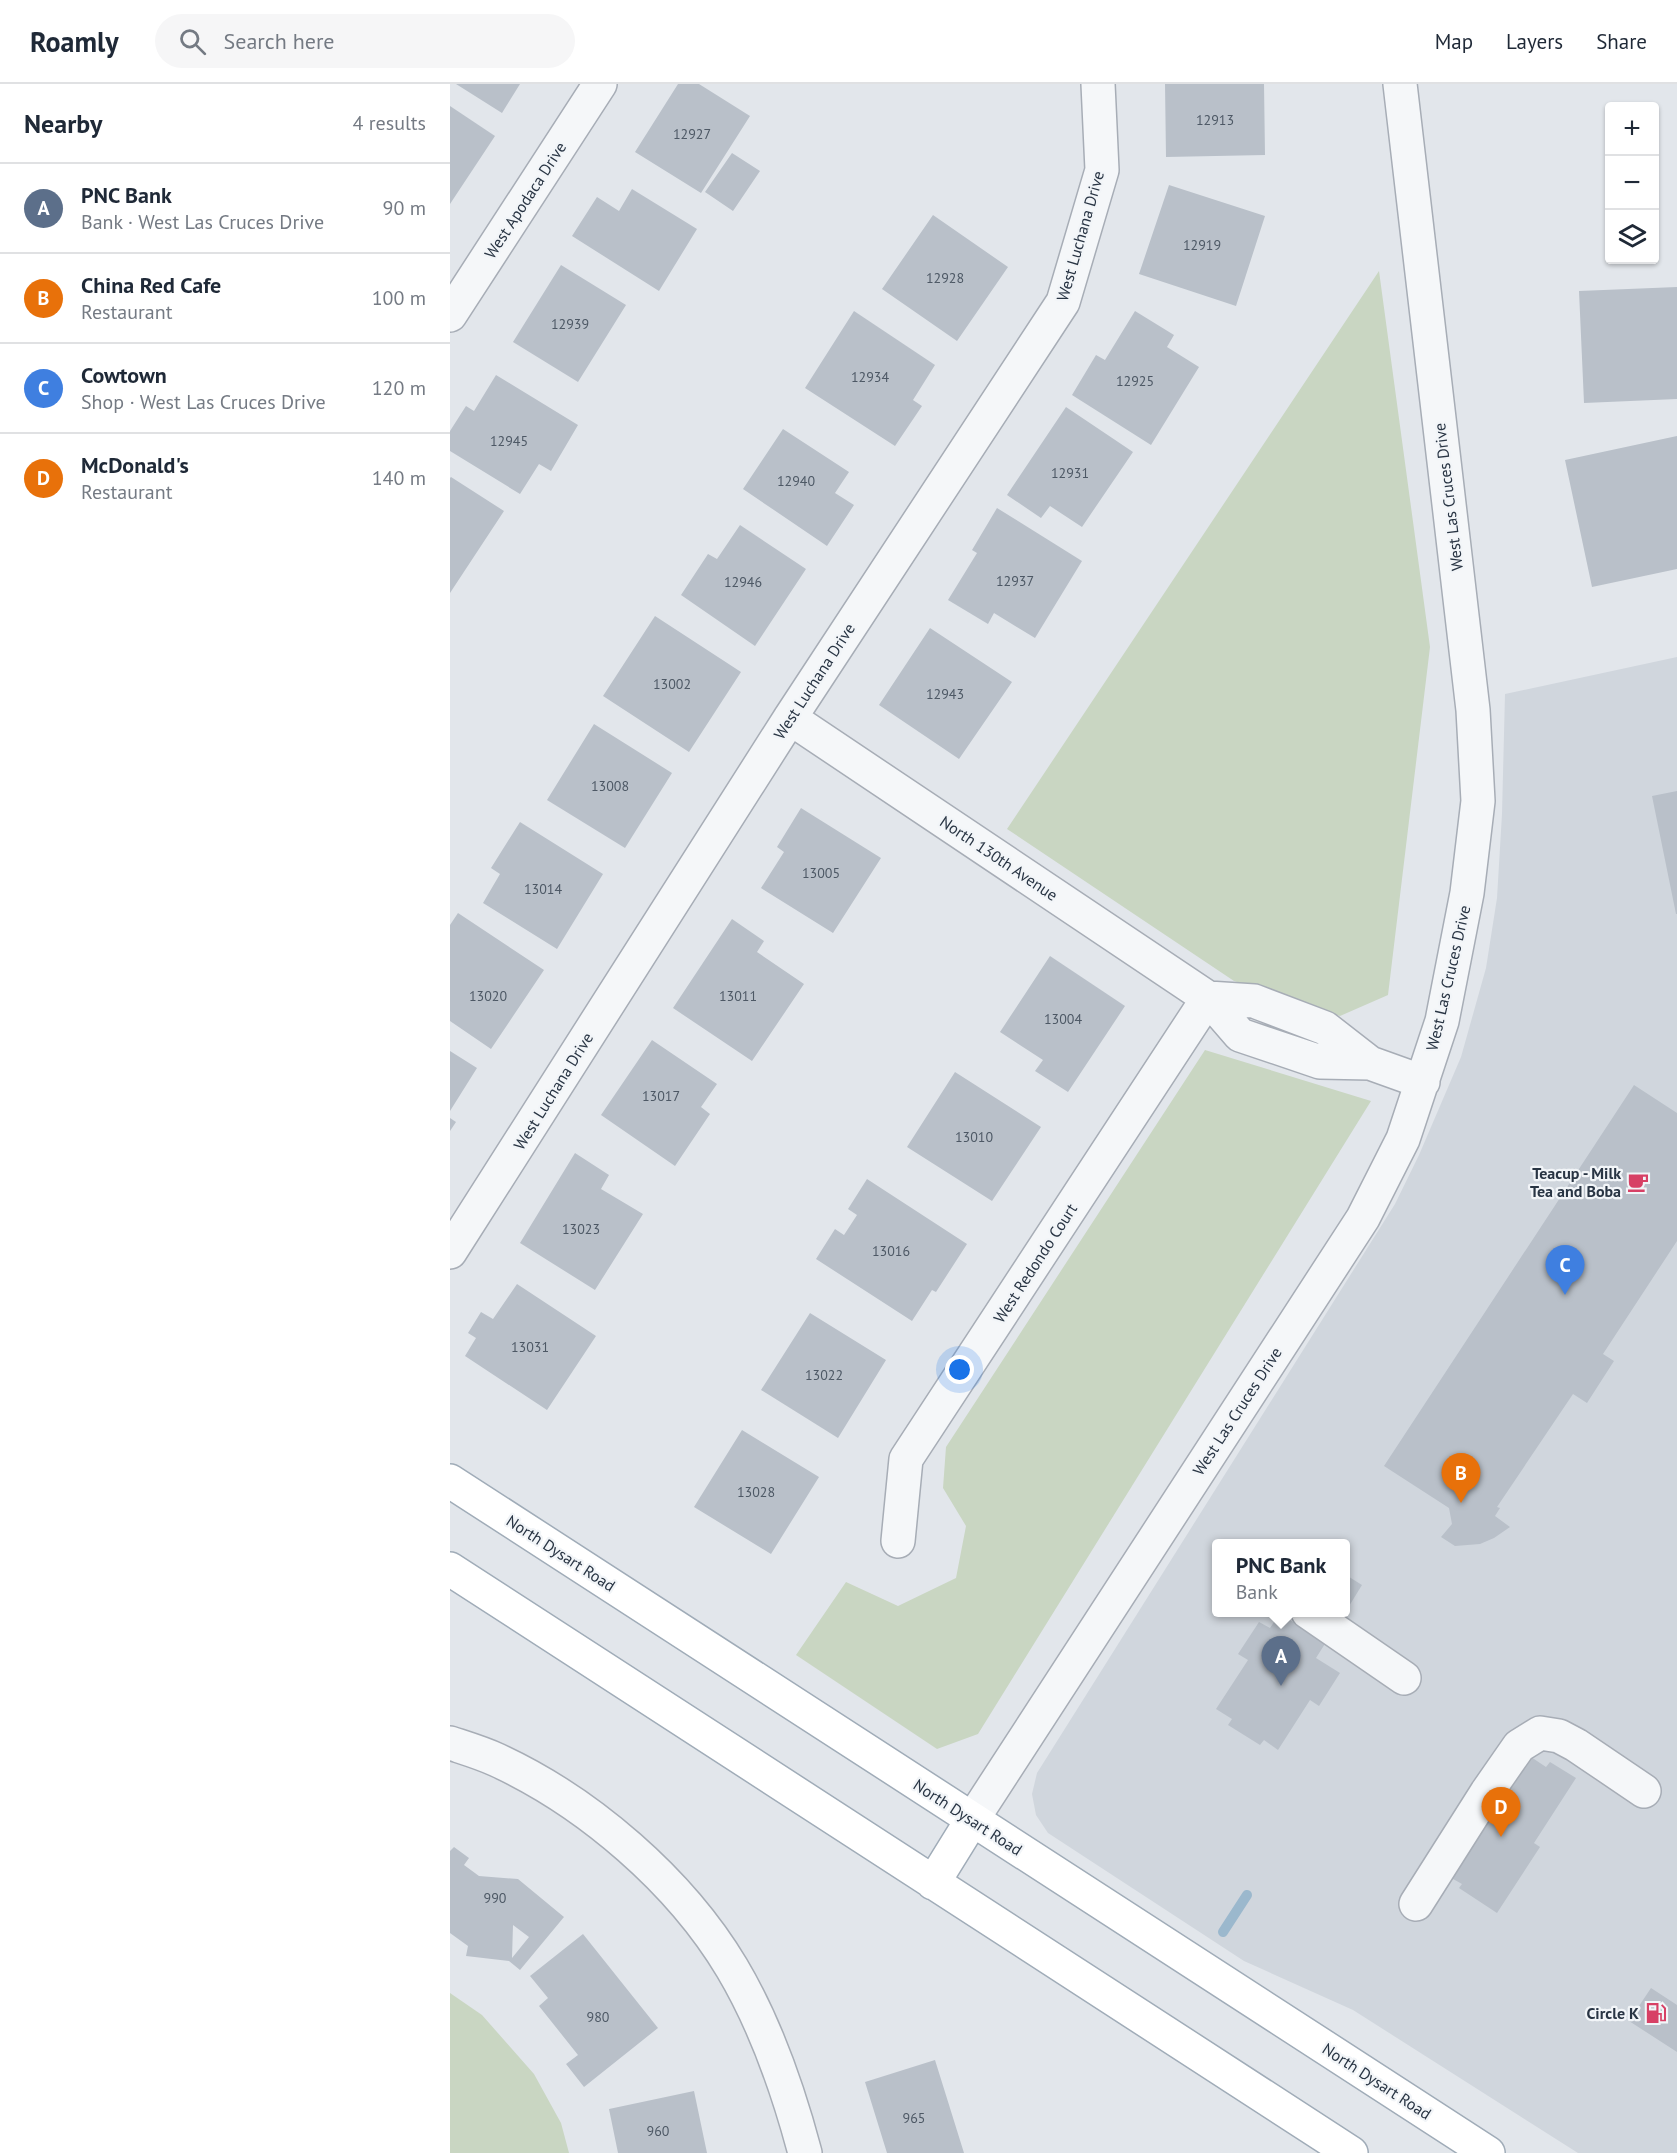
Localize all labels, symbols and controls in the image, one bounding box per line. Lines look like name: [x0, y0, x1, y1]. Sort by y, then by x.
search box: [155, 14, 575, 68]
text: Roamly: [30, 23, 119, 60]
icon: search: [176, 25, 209, 58]
text: Search here: [224, 27, 335, 55]
text: Map: [1435, 28, 1473, 55]
text: Layers: [1506, 28, 1563, 55]
text: Share: [1596, 28, 1647, 55]
map controls: [1605, 102, 1659, 264]
button: +: [1605, 102, 1659, 156]
text: Nearby: [24, 107, 102, 140]
text: 4 results: [353, 110, 426, 136]
house number: 12913: [1196, 111, 1234, 129]
house number: 12927: [673, 125, 711, 143]
street label: West Apodaca Drive: [480, 138, 570, 262]
button: −: [1605, 156, 1659, 210]
street label: West Luchana Drive: [1052, 169, 1108, 303]
text: PNC Bank: [81, 181, 172, 209]
text: A: [37, 195, 50, 221]
text: 90 m: [383, 195, 426, 221]
text: Bank · West Las Cruces Drive: [81, 209, 324, 235]
button: layers: [1605, 210, 1659, 264]
house number: 12919: [1183, 236, 1221, 254]
house number: 12928: [926, 269, 964, 287]
text: China Red Cafe: [81, 271, 221, 299]
text: B: [38, 285, 49, 311]
text: 100 m: [372, 285, 426, 311]
text: Restaurant: [81, 299, 172, 325]
house number: 12939: [551, 315, 589, 333]
text: Cowtown: [81, 361, 167, 389]
house number: 12934: [851, 368, 889, 386]
house number: 12925: [1116, 372, 1154, 390]
text: C: [38, 375, 49, 401]
text: 120 m: [372, 375, 426, 401]
text: Shop · West Las Cruces Drive: [81, 389, 326, 415]
street label: West Las Cruces Drive: [1429, 422, 1467, 572]
house number: 12945: [490, 432, 528, 450]
text: McDonald's: [81, 451, 189, 479]
house number: 12931: [1051, 464, 1089, 482]
text: D: [37, 465, 50, 491]
text: 140 m: [372, 465, 426, 491]
house number: 12940: [777, 472, 815, 490]
text: Restaurant: [81, 479, 172, 505]
house number: 12937: [996, 572, 1034, 590]
house number: 12946: [724, 573, 762, 591]
street label: West Luchana Drive: [769, 619, 859, 743]
house number: 13002: [653, 675, 691, 693]
house number: 12943: [926, 685, 964, 703]
house number: 13008: [591, 777, 629, 795]
street label: North 130th Avenue: [936, 811, 1062, 905]
house number: 13005: [802, 864, 840, 882]
house number: 13014: [524, 880, 562, 898]
street label: West Las Cruces Drive: [1422, 903, 1474, 1053]
house number: 13020: [469, 987, 507, 1005]
house number: 13011: [719, 987, 757, 1005]
house number: 13004: [1044, 1010, 1082, 1028]
street label: West Luchana Drive: [509, 1029, 597, 1153]
house number: 13017: [642, 1087, 680, 1105]
house number: 13010: [955, 1128, 993, 1146]
place label: Teacup - Milk Tea and Boba: [1530, 1163, 1621, 1201]
cafe icon: Teacup - Milk Tea and Boba: [1626, 1170, 1650, 1194]
street label: West Redondo Court: [989, 1199, 1081, 1327]
house number: 13023: [562, 1220, 600, 1238]
house number: 13016: [872, 1242, 910, 1260]
pin: C: [1546, 1246, 1584, 1295]
house number: 13031: [511, 1338, 549, 1356]
street label: West Las Cruces Drive: [1188, 1343, 1286, 1479]
your location: [945, 1355, 974, 1384]
house number: 13022: [805, 1366, 843, 1384]
pin: B: [1442, 1454, 1480, 1503]
house number: 13028: [737, 1483, 775, 1501]
street label: North Dysart Road: [503, 1510, 619, 1596]
popup: [1212, 1539, 1350, 1617]
text: PNC Bank: [1236, 1551, 1326, 1579]
text: Bank: [1236, 1579, 1278, 1605]
pin: A: [1262, 1636, 1300, 1686]
street label: North Dysart Road: [910, 1774, 1026, 1860]
pin: D: [1482, 1788, 1520, 1837]
house number: 990: [484, 1889, 507, 1907]
fuel station icon: Circle K: [1644, 2001, 1668, 2025]
place label: Circle K: [1586, 2003, 1639, 2023]
house number: 980: [587, 2008, 610, 2026]
street label: North Dysart Road: [1319, 2038, 1435, 2124]
house number: 965: [903, 2109, 925, 2127]
house number: 960: [647, 2122, 670, 2140]

